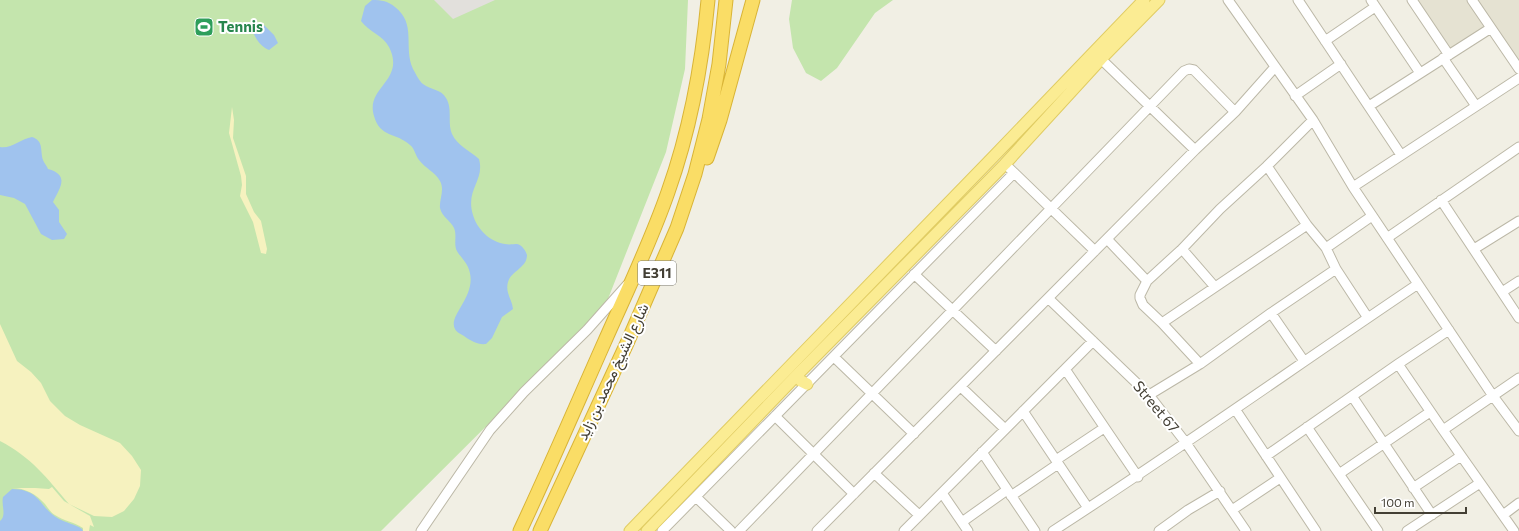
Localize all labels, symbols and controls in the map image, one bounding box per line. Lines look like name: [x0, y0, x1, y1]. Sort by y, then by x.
sports icon: Tennis: [193, 16, 215, 38]
place label: Tennis: [218, 17, 263, 35]
road number: E311: [638, 261, 676, 285]
street label: شارع الشيخ محمد بن زايد: [572, 300, 655, 444]
street label: Street 67: [1130, 377, 1184, 436]
scale bar: [1375, 489, 1466, 515]
text: 100 m: [1381, 495, 1415, 509]

